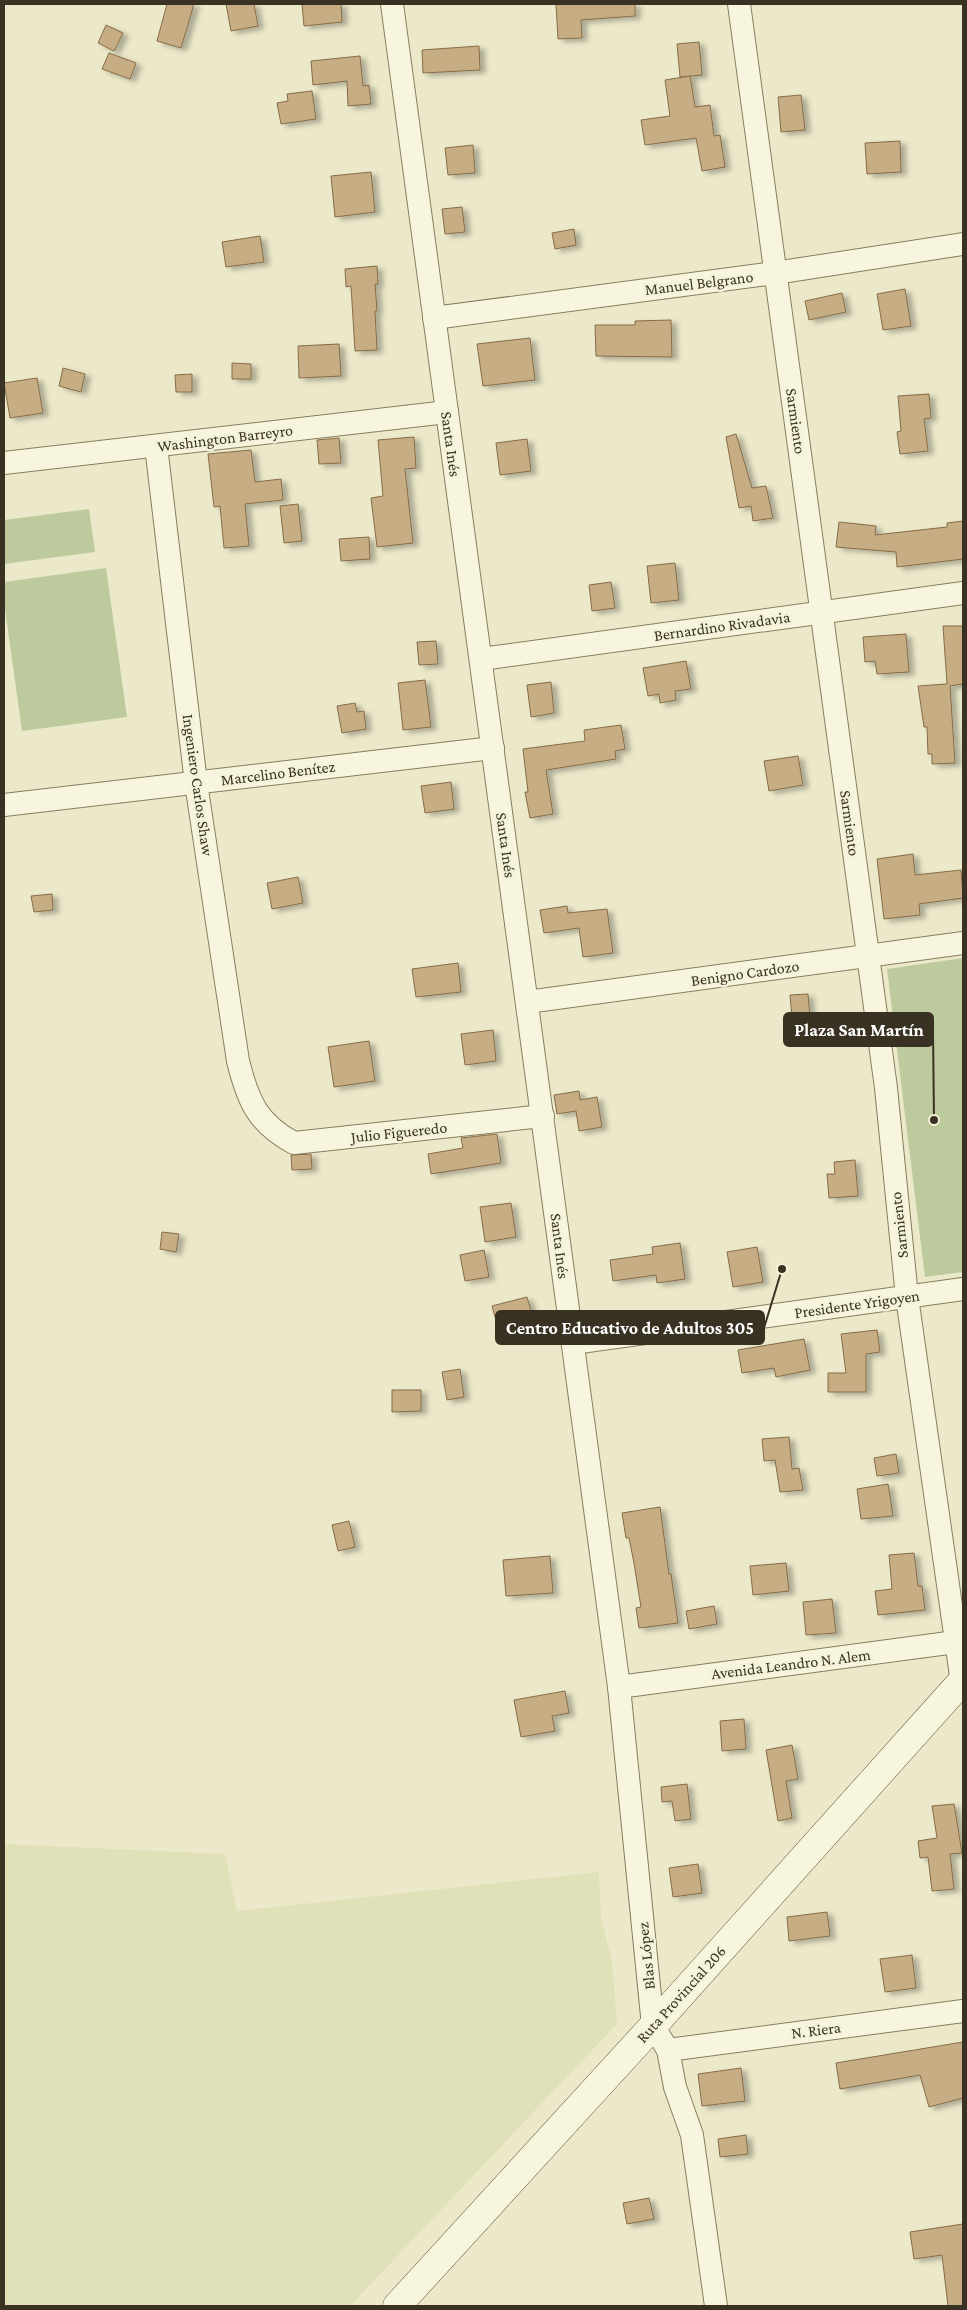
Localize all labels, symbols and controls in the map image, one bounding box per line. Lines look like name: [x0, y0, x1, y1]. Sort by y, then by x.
street label: Manuel Belgrano: [644, 268, 754, 299]
street label: Sarmiento: [783, 387, 809, 455]
street label: Santa Inés: [438, 410, 464, 478]
street label: Washington Barreyro: [156, 421, 294, 456]
street label: Bernardino Rivadavia: [653, 608, 792, 644]
street label: Ingeniero Carlos Shaw: [179, 713, 216, 857]
street label: Marcelino Benítez: [220, 758, 336, 788]
street label: Sarmiento: [837, 789, 863, 857]
street label: Santa Inés: [493, 811, 519, 879]
street label: Benigno Cardozo: [690, 957, 800, 990]
callout: Plaza San Martín: [784, 1013, 933, 1046]
text: Plaza San Martín: [794, 1020, 925, 1040]
street label: Julio Figueredo: [348, 1118, 448, 1147]
street label: Sarmiento: [887, 1191, 911, 1259]
street label: Santa Inés: [548, 1212, 572, 1280]
street label: Presidente Yrigoyen: [793, 1287, 921, 1322]
callout: Centro Educativo de Adultos 305: [496, 1311, 764, 1344]
text: Centro Educativo de Adultos 305: [506, 1318, 754, 1338]
street label: Avenida Leandro N. Alem: [710, 1646, 872, 1682]
street label: Blas López: [634, 1921, 659, 1991]
street label: Ruta Provincial 206: [633, 1942, 729, 2046]
street label: N. Riera: [790, 2018, 842, 2041]

